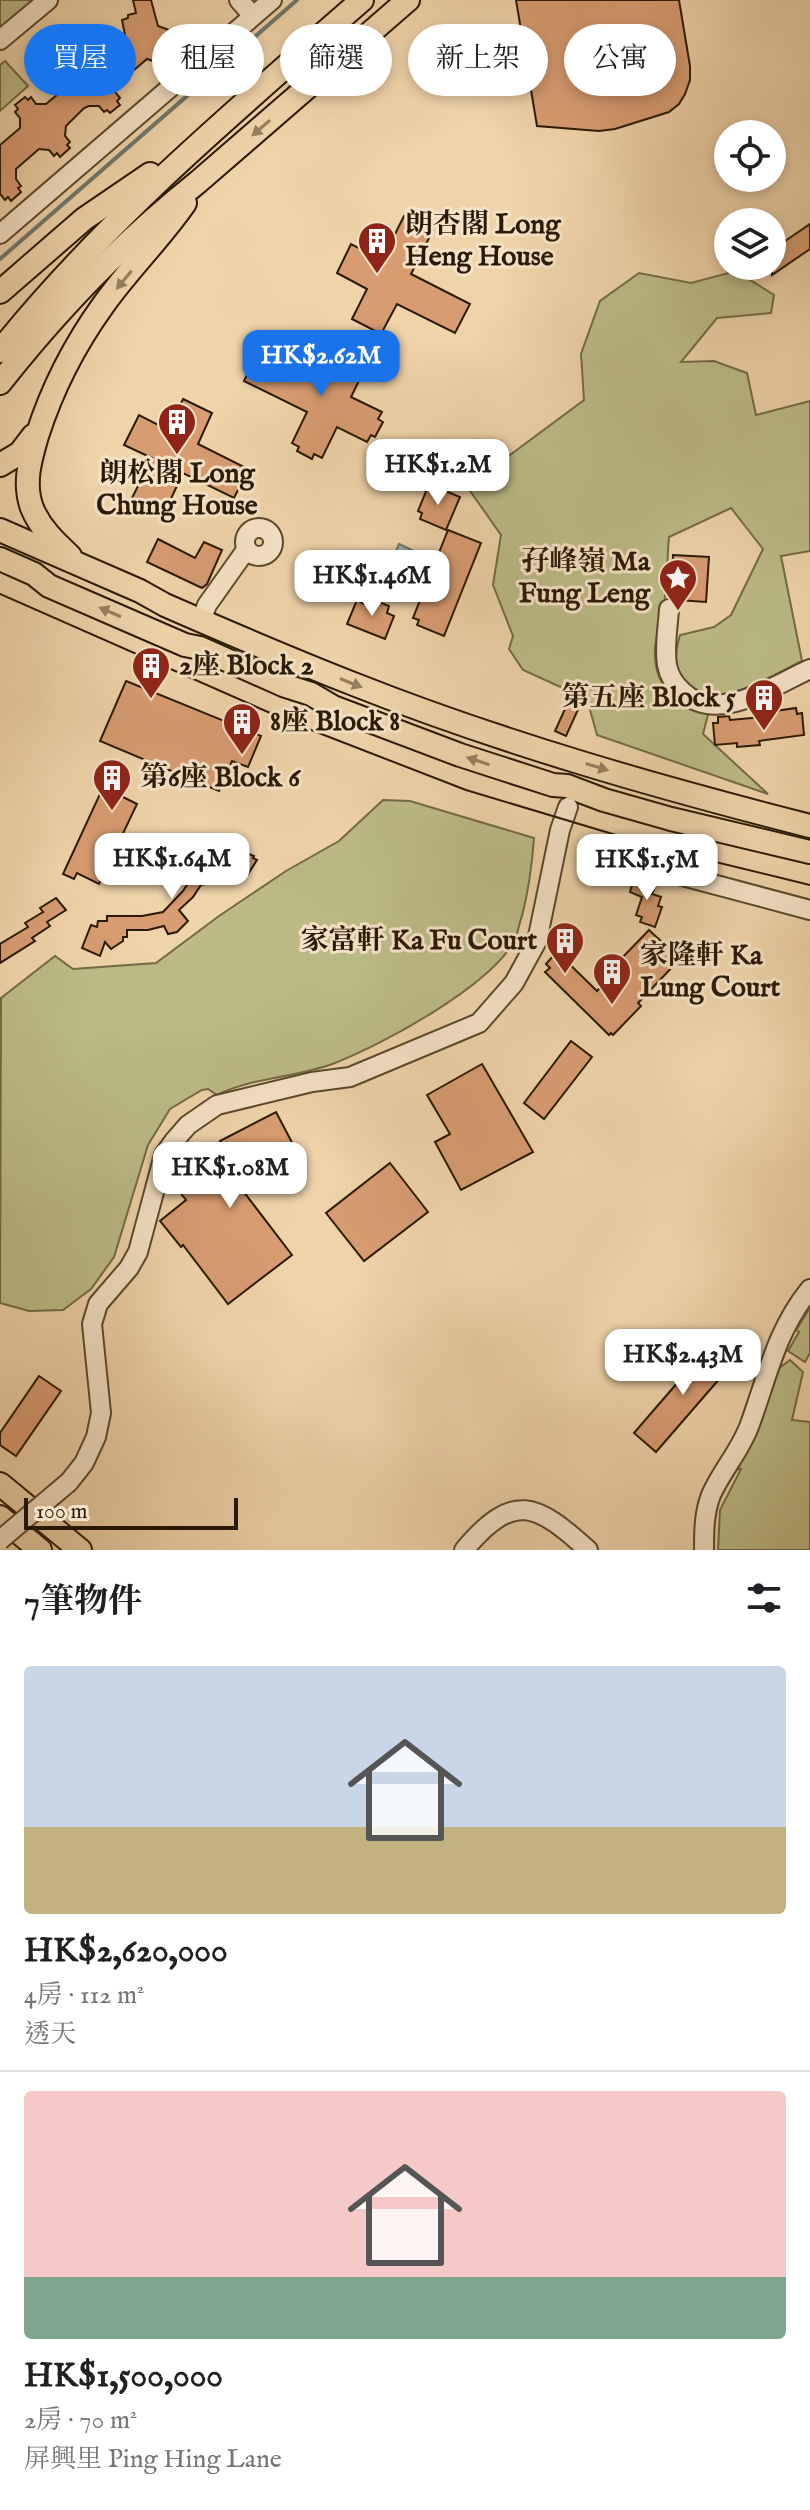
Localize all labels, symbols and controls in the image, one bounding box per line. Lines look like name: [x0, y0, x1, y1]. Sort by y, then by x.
chip: 買屋: [24, 24, 136, 96]
chip: 租屋: [152, 24, 264, 96]
chip: 篩選: [280, 24, 392, 96]
chip: 新上架: [408, 24, 548, 96]
chip: 公寓: [564, 24, 676, 96]
one-way arrow: [251, 119, 271, 136]
map controls: [714, 120, 786, 280]
button: locate: [714, 120, 786, 192]
place label: 朗杏閣 Long Heng House: [405, 208, 561, 275]
button: layers: [714, 208, 786, 280]
building icon: 朗杏閣 Long Heng House: [356, 220, 398, 275]
one-way arrow: [116, 269, 133, 289]
pin: HK$2.62M: [238, 330, 404, 398]
text: HK$2.62M: [261, 339, 381, 372]
building icon: 朗松閣 Long Chung House: [156, 401, 198, 456]
pin: HK$1.2M: [364, 439, 512, 507]
text: HK$1.2M: [384, 448, 492, 481]
place label: 朗松閣 Long Chung House: [96, 457, 258, 524]
place label: 孖峰嶺 Ma Fung Leng: [519, 545, 651, 612]
pin: HK$1.46M: [289, 550, 455, 618]
place icon: 孖峰嶺 Ma Fung Leng: [657, 557, 699, 612]
text: HK$1.46M: [312, 559, 432, 592]
one-way arrow: [98, 605, 121, 618]
building icon: 2座 Block 2: [130, 645, 172, 700]
place label: 2座 Block 2: [179, 649, 314, 684]
one-way arrow: [339, 676, 363, 689]
building icon: 第五座 Block 5: [743, 677, 785, 732]
place label: 第五座 Block 5: [562, 681, 736, 716]
building icon: 8座 Block 8: [221, 701, 263, 756]
place label: 8座 Block 8: [270, 705, 400, 740]
one-way arrow: [466, 754, 490, 767]
building icon: 第6座 Block 6: [91, 757, 133, 812]
place label: 第6座 Block 6: [140, 761, 301, 796]
one-way arrow: [586, 761, 610, 774]
pin: HK$1.64M: [89, 833, 255, 901]
pin: HK$1.5M: [573, 834, 721, 902]
text: HK$1.64M: [113, 842, 231, 875]
text: HK$1.5M: [595, 843, 699, 876]
building icon: 家富軒 Ka Fu Court: [544, 920, 586, 975]
place label: 家富軒 Ka Fu Court: [301, 924, 537, 959]
place label: 家隆軒 Ka Lung Court: [640, 939, 780, 1006]
building icon: 家隆軒 Ka Lung Court: [591, 951, 633, 1006]
pin: HK$1.08M: [147, 1142, 313, 1210]
text: HK$1.08M: [171, 1151, 289, 1184]
pin: HK$2.43M: [600, 1329, 766, 1397]
text: HK$2.43M: [623, 1338, 743, 1371]
scale bar: [24, 1494, 238, 1530]
text: 100 m: [36, 1498, 88, 1526]
icon: filters: [742, 1576, 786, 1620]
text: 7筆物件: [24, 1581, 142, 1624]
icon: home: [333, 1718, 477, 1862]
text: HK$2,620,000: [24, 1930, 228, 1973]
text: 4房 · 112 m²: [24, 1979, 144, 2012]
text: 透天: [24, 2018, 76, 2051]
icon: home: [333, 2143, 477, 2287]
text: HK$1,500,000: [24, 2355, 223, 2398]
text: 2房 · 70 m²: [24, 2404, 137, 2437]
text: 屏興里 Ping Hing Lane: [24, 2443, 282, 2476]

